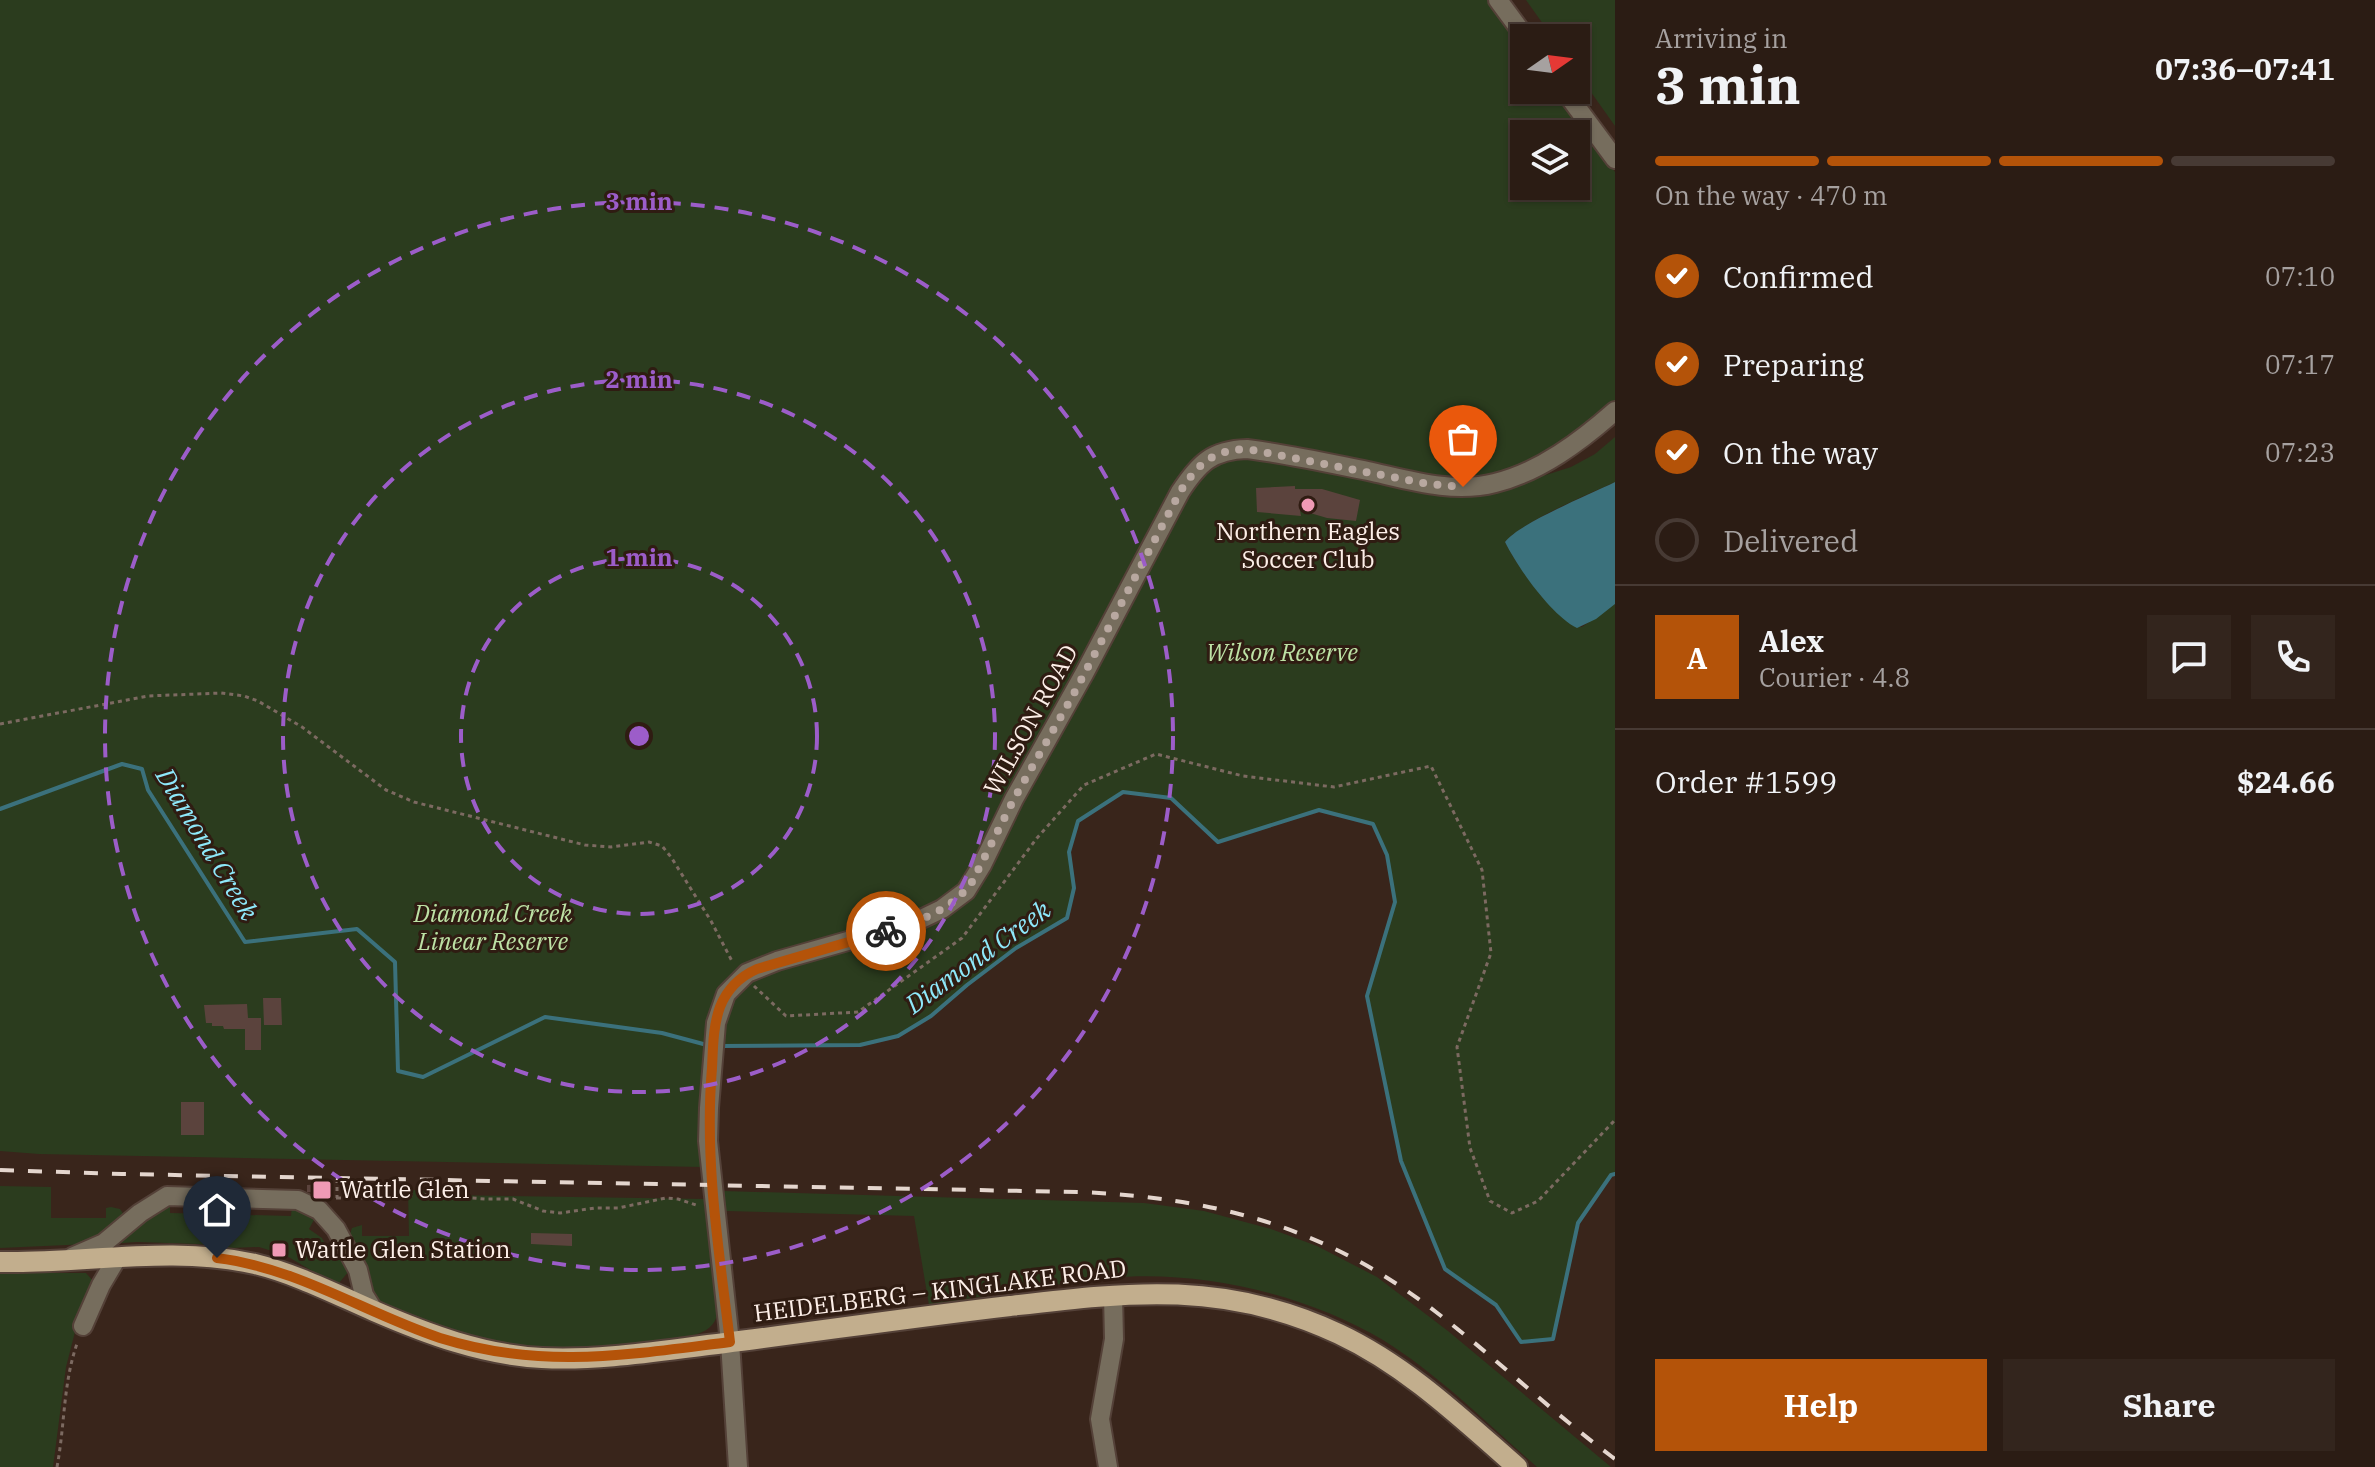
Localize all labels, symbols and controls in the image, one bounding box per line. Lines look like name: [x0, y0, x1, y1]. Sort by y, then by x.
text: Arriving in: [1655, 21, 1788, 55]
north arrow: [1510, 24, 1590, 104]
map controls: [1510, 24, 1590, 200]
text: 07:36–07:41: [2155, 49, 2335, 88]
text: 3 min: [1655, 51, 1801, 118]
button: layers: [1510, 120, 1590, 200]
text: On the way · 470 m: [1655, 178, 1888, 212]
text: 3 min: [605, 185, 673, 217]
icon: check: [1655, 254, 1699, 298]
text: Confirmed: [1723, 257, 1874, 296]
text: 07:10: [2265, 259, 2335, 293]
icon: check: [1655, 342, 1699, 386]
text: Preparing: [1723, 345, 1864, 384]
text: 07:17: [2265, 347, 2335, 381]
text: 2 min: [605, 363, 673, 395]
pin: [1429, 405, 1497, 487]
icon: bag: [1441, 417, 1485, 461]
icon: check: [1655, 430, 1699, 474]
text: On the way: [1723, 433, 1878, 472]
text: 07:23: [2265, 435, 2335, 469]
marker: Northern Eagles Soccer Club: [1299, 496, 1317, 514]
place label: Northern Eagles Soccer Club: [1216, 515, 1400, 575]
text: Delivered: [1723, 521, 1858, 560]
text: 1 min: [605, 541, 673, 573]
button: chat: [2147, 615, 2231, 699]
button: phone: [2251, 615, 2335, 699]
text: Alex: [1759, 621, 1824, 660]
park label: Wilson Reserve: [1206, 636, 1358, 668]
text: A: [1687, 638, 1707, 677]
street label: WILSON ROAD: [976, 639, 1085, 800]
text: Courier · 4.8: [1759, 660, 1910, 694]
centre of rings: [625, 722, 653, 750]
water label: Diamond Creek: [149, 760, 267, 926]
text: Order #1599: [1655, 762, 1837, 801]
text: $24.66: [2237, 762, 2335, 801]
courier: [846, 891, 926, 971]
water label: Diamond Creek: [897, 892, 1057, 1021]
park label: Diamond Creek Linear Reserve: [413, 897, 573, 957]
icon: bike: [864, 909, 908, 953]
place label: Wattle Glen: [340, 1173, 470, 1205]
pin: [183, 1176, 251, 1258]
marker: Wattle Glen: [311, 1179, 333, 1201]
icon: home: [195, 1188, 239, 1232]
place label: Wattle Glen Station: [295, 1233, 511, 1265]
marker: Wattle Glen Station: [270, 1241, 288, 1259]
street label: HEIDELBERG – KINGLAKE ROAD: [752, 1251, 1128, 1329]
button: Help: [1655, 1359, 1987, 1451]
button: Share: [2003, 1359, 2335, 1451]

